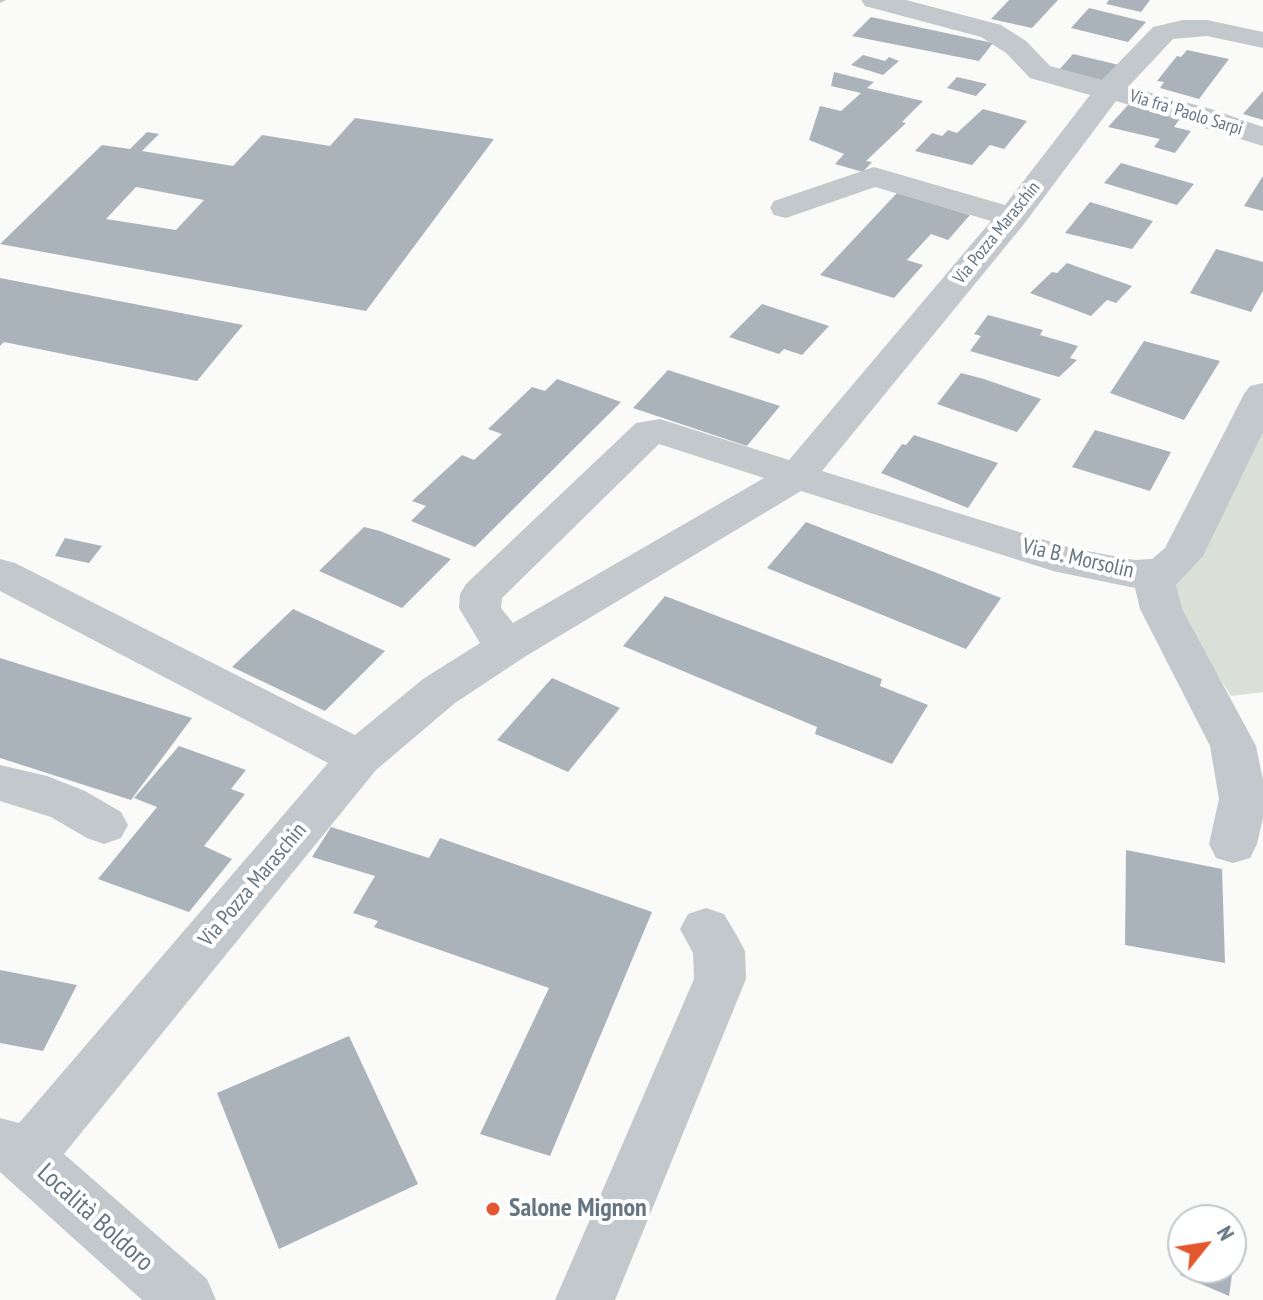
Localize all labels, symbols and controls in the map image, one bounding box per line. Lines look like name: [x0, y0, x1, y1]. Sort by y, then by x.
street label: Via fra' Paolo Sarpi: [1127, 86, 1245, 140]
street label: Via Pozza Maraschin: [949, 177, 1045, 289]
street label: Via B. Morsolin: [1020, 533, 1136, 585]
street label: Via Pozza Maraschin: [194, 818, 312, 952]
street label: Località Boldoro: [30, 1158, 160, 1278]
place label: Salone Mignon: [509, 1193, 647, 1225]
marker: Salone Mignon: [484, 1200, 502, 1218]
north arrow: [1167, 1204, 1247, 1284]
text: N: [1211, 1221, 1241, 1245]

